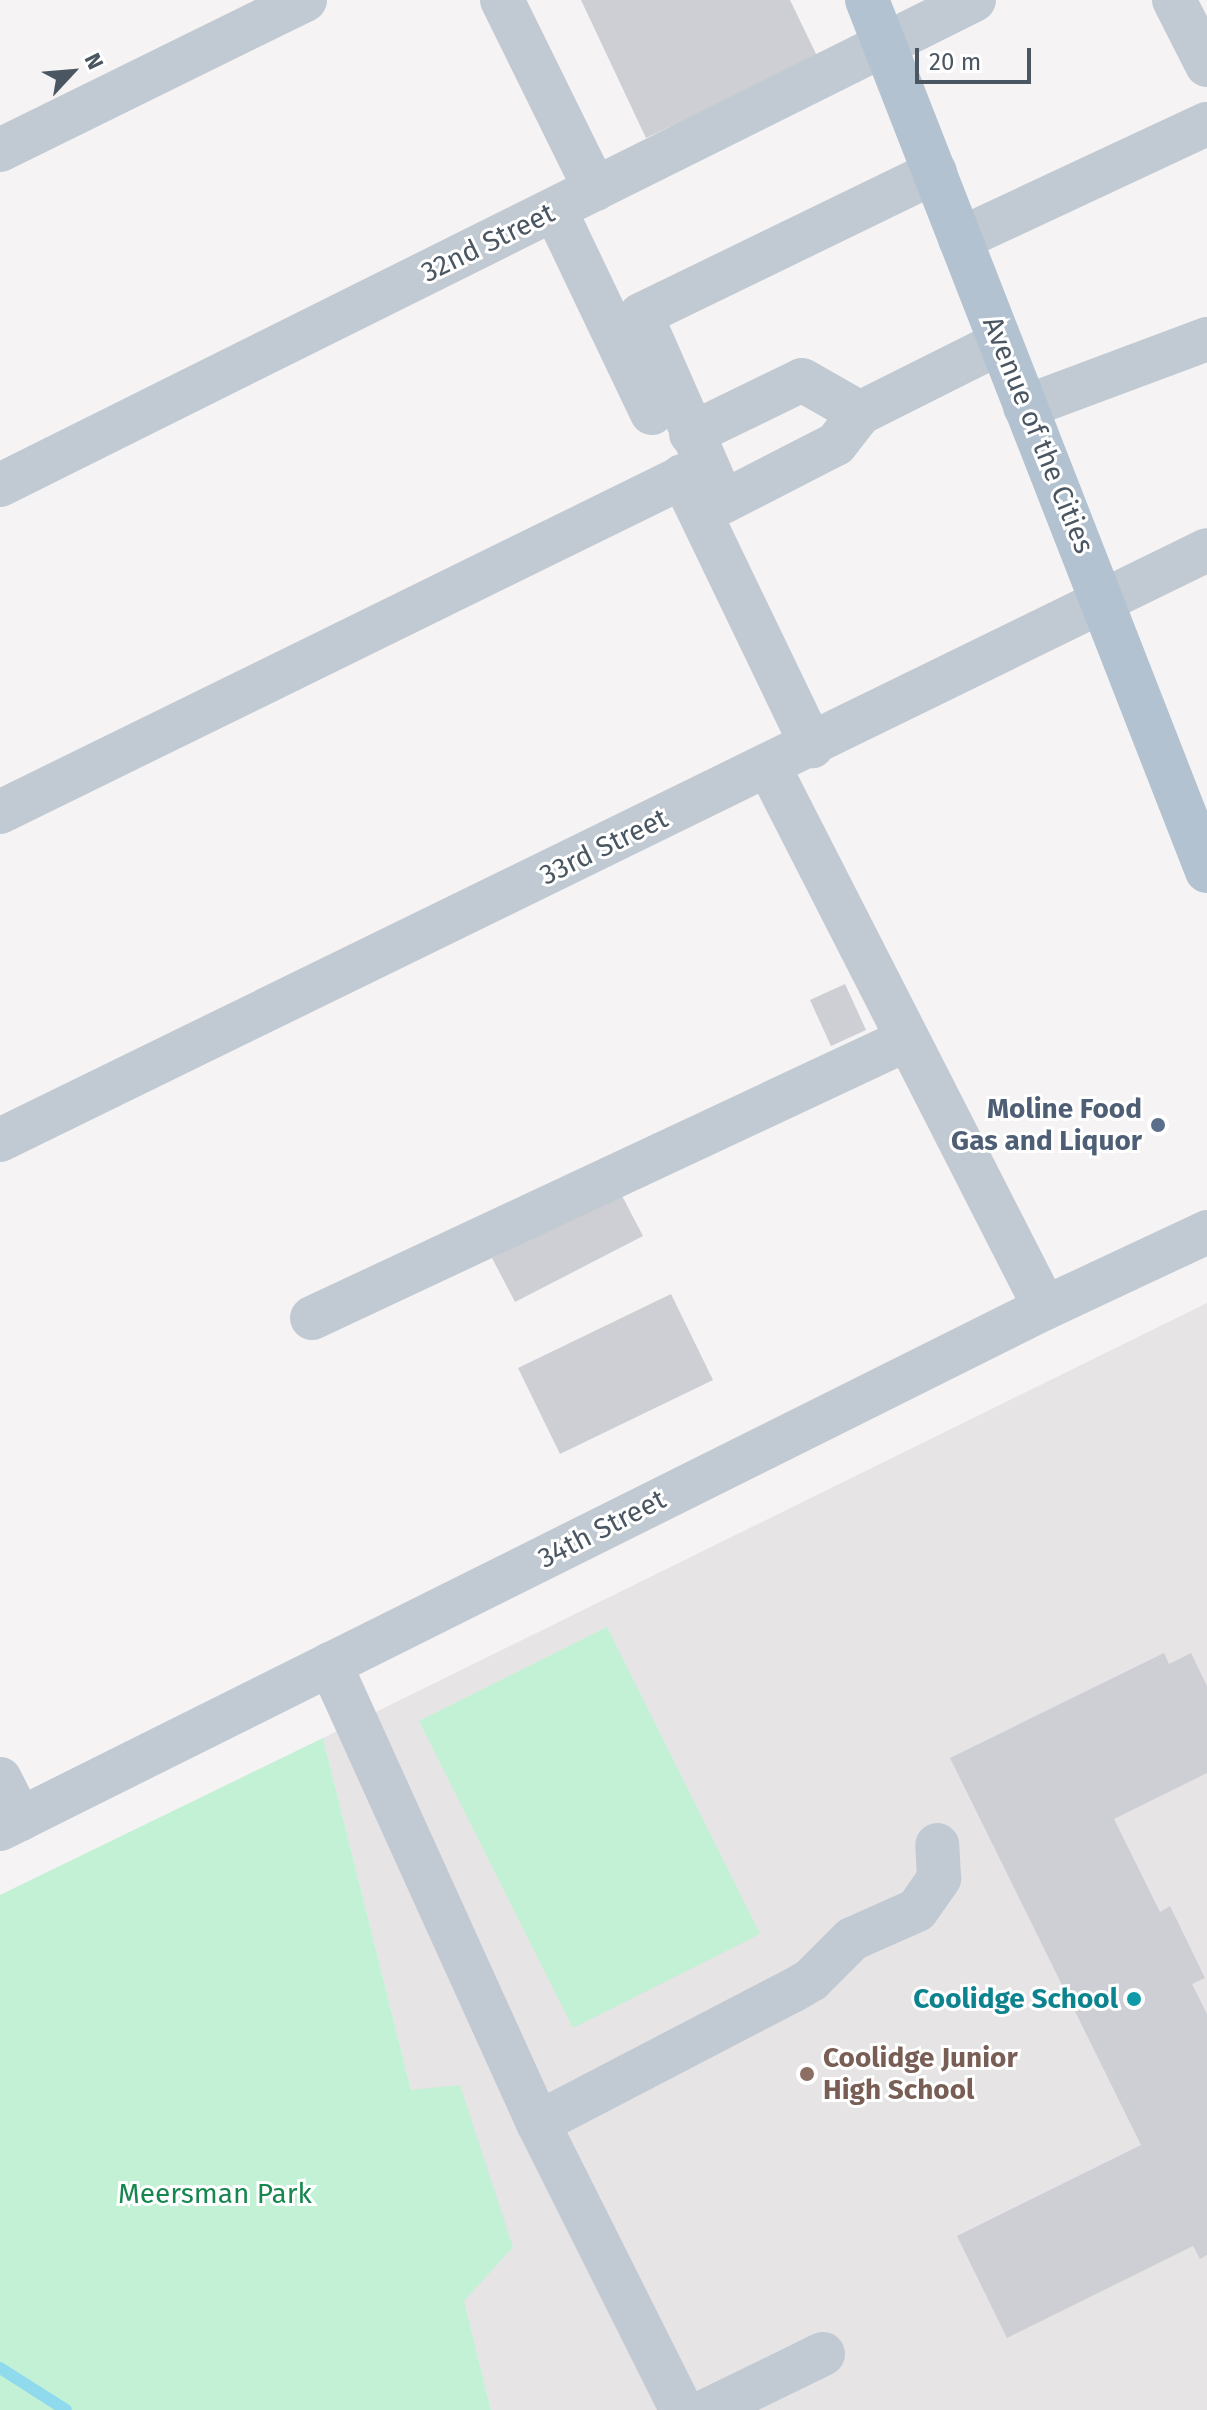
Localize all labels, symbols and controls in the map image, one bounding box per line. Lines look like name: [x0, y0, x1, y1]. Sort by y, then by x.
north arrow: [32, 32, 112, 112]
scale bar: [919, 32, 1035, 82]
text: 20 m: [929, 48, 981, 76]
text: N: [79, 49, 109, 74]
street label: 32nd Street: [416, 196, 560, 290]
street label: Avenue of the Cities: [975, 312, 1101, 558]
street label: 33rd Street: [535, 802, 673, 892]
place label: Moline Food Gas and Liquor: [951, 1092, 1142, 1158]
marker: Moline Food Gas and Liquor: [1149, 1116, 1167, 1134]
street label: 34th Street: [533, 1483, 671, 1575]
place label: Coolidge School: [913, 1982, 1118, 2016]
marker: Coolidge School: [1125, 1990, 1143, 2008]
place label: Coolidge Junior High School: [823, 2041, 1018, 2107]
marker: Coolidge Junior High School: [798, 2065, 816, 2083]
park label: Meersman Park: [118, 2177, 312, 2211]

